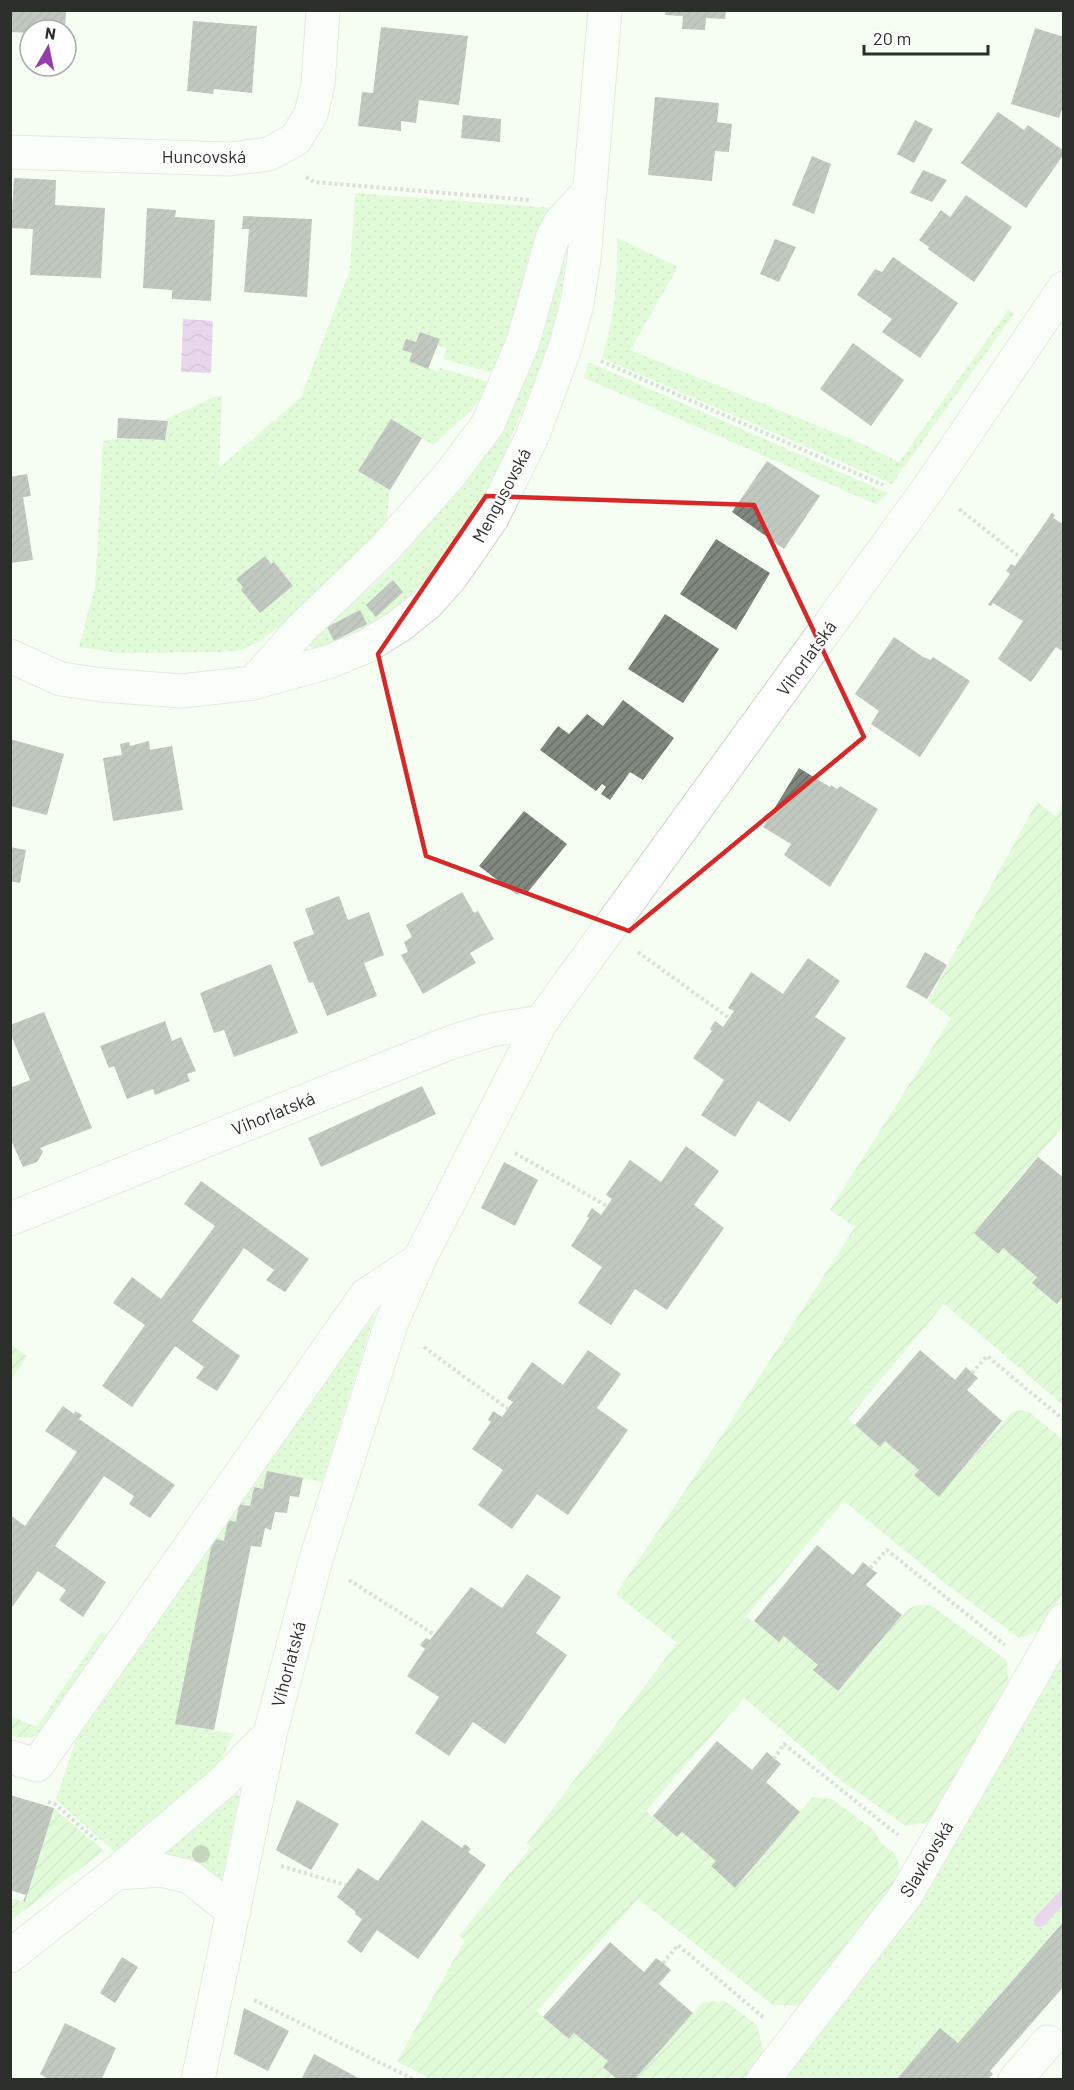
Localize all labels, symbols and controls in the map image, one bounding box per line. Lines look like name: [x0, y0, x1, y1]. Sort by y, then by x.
north arrow: [18, 18, 78, 78]
scale bar: [864, 18, 988, 56]
text: N: [44, 22, 57, 43]
text: 20 m: [873, 27, 911, 49]
street label: Huncovská: [162, 145, 246, 167]
street label: Mengusovská: [467, 444, 535, 546]
street label: Vihorlatská: [771, 616, 841, 700]
street label: Vihorlatská: [228, 1086, 318, 1140]
street label: Vihorlatská: [266, 1619, 310, 1709]
street label: Slavkovská: [895, 1817, 957, 1901]

